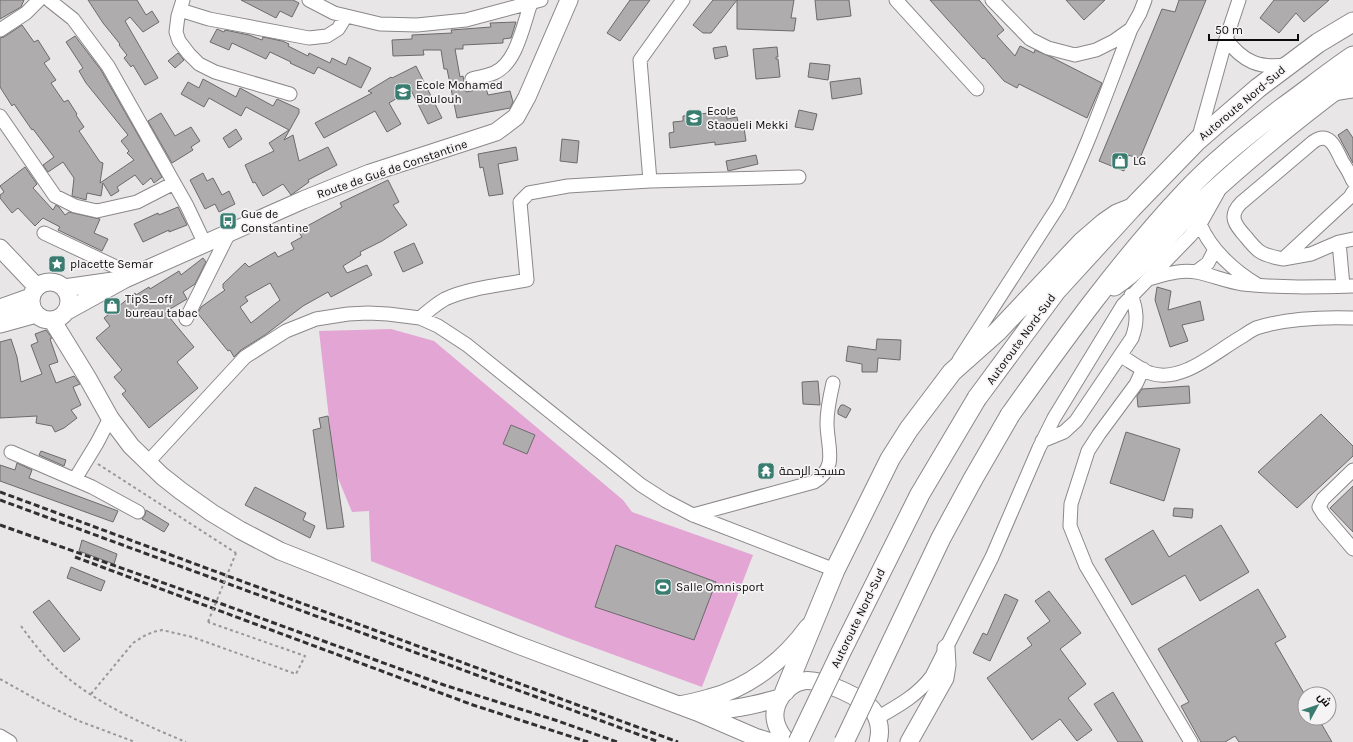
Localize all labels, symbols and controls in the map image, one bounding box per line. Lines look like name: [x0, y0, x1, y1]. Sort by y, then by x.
scale bar: [1209, 16, 1298, 42]
text: 50 m: [1215, 23, 1243, 37]
street label: Autoroute Nord-Sud: [1196, 63, 1288, 143]
place label: Ecole Mohamed Boulouh: [416, 78, 503, 106]
school or university icon: Ecole Mohamed Boulouh: [393, 82, 413, 102]
place label: Ecole Staoueli Mekki: [707, 104, 789, 132]
school or university icon: Ecole Staoueli Mekki: [684, 108, 704, 128]
street label: Route de Gué de Constantine: [315, 137, 469, 201]
shop icon: LG: [1110, 151, 1130, 171]
place label: LG: [1133, 154, 1146, 168]
place label: Gue de Constantine: [241, 207, 308, 235]
bus stop icon: Gue de Constantine: [218, 211, 238, 231]
place icon: placette Semar: [47, 254, 67, 274]
place label: placette Semar: [70, 257, 154, 271]
street label: Autoroute Nord-Sud: [983, 291, 1059, 387]
place label: TipS_off bureau tabac: [125, 292, 198, 320]
shop icon: TipS_off bureau tabac: [102, 296, 122, 316]
temple icon: مسجد الرحمة: [756, 461, 776, 481]
place label: مسجد الرحمة: [779, 464, 845, 478]
street label: Autoroute Nord-Sud: [828, 566, 888, 670]
sports icon: Salle Omnisport: [653, 577, 673, 597]
place label: Salle Omnisport: [676, 580, 765, 594]
north arrow: [1297, 686, 1337, 726]
text: ش: [1315, 690, 1334, 709]

